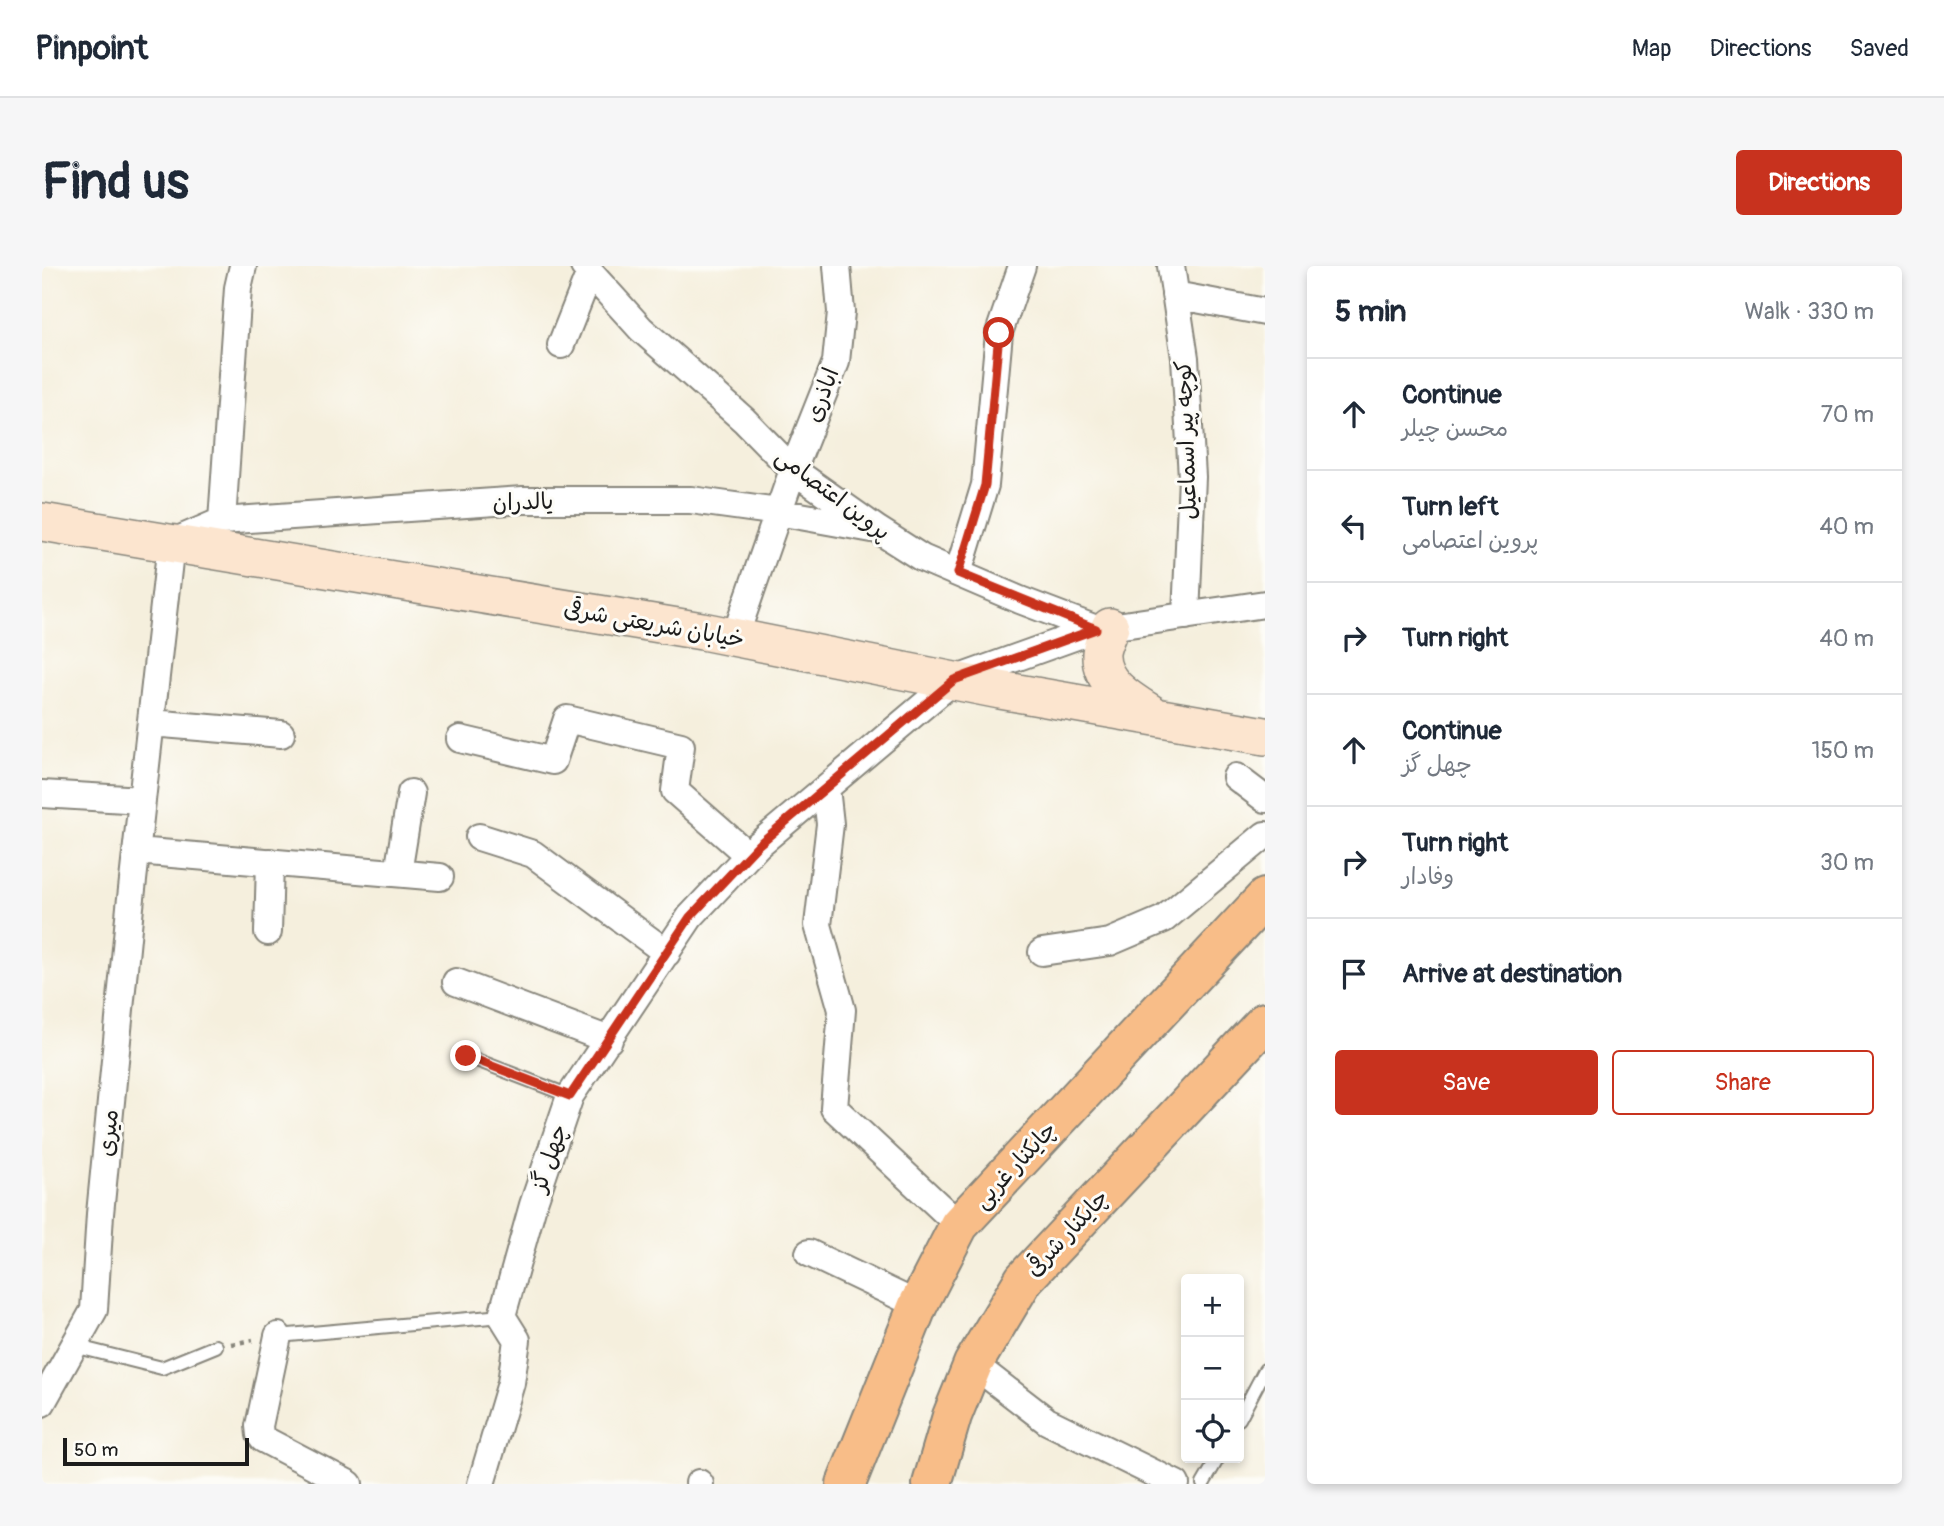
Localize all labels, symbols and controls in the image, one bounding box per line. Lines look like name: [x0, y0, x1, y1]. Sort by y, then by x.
text: Pinpoint: [35, 28, 148, 69]
text: Map: [1632, 34, 1672, 63]
text: Directions: [1710, 34, 1811, 63]
text: Saved: [1849, 34, 1909, 63]
button: Directions: [1736, 150, 1902, 215]
text: Find us: [42, 152, 189, 213]
text: 5 min: [1335, 293, 1406, 330]
text: Walk · 330 m: [1744, 297, 1874, 326]
route start: [983, 317, 1014, 348]
street label: کوچه پیر اسماعیل: [1169, 360, 1203, 520]
street label: اباذری: [798, 364, 846, 426]
text: Continue: [1402, 379, 1502, 411]
icon: ahead: [1335, 395, 1373, 433]
text: 70 m: [1821, 400, 1874, 429]
text: محسن چیلر: [1402, 414, 1508, 443]
street label: پروین اعتصامی: [770, 441, 896, 547]
street label: یالدران: [492, 486, 554, 518]
text: Turn left: [1402, 491, 1498, 523]
icon: left: [1335, 507, 1373, 545]
text: 40 m: [1820, 512, 1874, 541]
text: پروین اعتصامی: [1402, 526, 1538, 555]
street label: خیابان شریعتی شرقی: [562, 594, 746, 654]
icon: right: [1335, 619, 1373, 657]
text: Turn right: [1402, 622, 1508, 654]
text: 40 m: [1820, 624, 1874, 653]
text: Continue: [1402, 715, 1502, 747]
icon: ahead: [1335, 731, 1373, 769]
text: 150 m: [1811, 736, 1874, 765]
text: چهل گز: [1402, 750, 1472, 779]
text: Turn right: [1402, 827, 1508, 859]
icon: right: [1335, 843, 1373, 881]
text: 30 m: [1820, 848, 1874, 877]
text: وفادار: [1402, 862, 1454, 891]
icon: arrive: [1335, 955, 1373, 993]
text: Arrive at destination: [1402, 958, 1622, 990]
route end: [450, 1040, 481, 1071]
button: Save: [1335, 1050, 1598, 1115]
button: Share: [1612, 1050, 1874, 1115]
street label: میری: [91, 1108, 125, 1158]
street label: چایکنار غربی: [967, 1115, 1063, 1215]
street label: چهل گز: [523, 1120, 574, 1198]
street label: چایکنار شرقی: [1019, 1183, 1115, 1283]
map controls: [1181, 1274, 1244, 1463]
button: +: [1181, 1274, 1244, 1337]
button: −: [1181, 1337, 1244, 1400]
button: locate: [1181, 1400, 1244, 1463]
scale bar: [63, 1435, 248, 1467]
text: 50 m: [74, 1438, 118, 1462]

